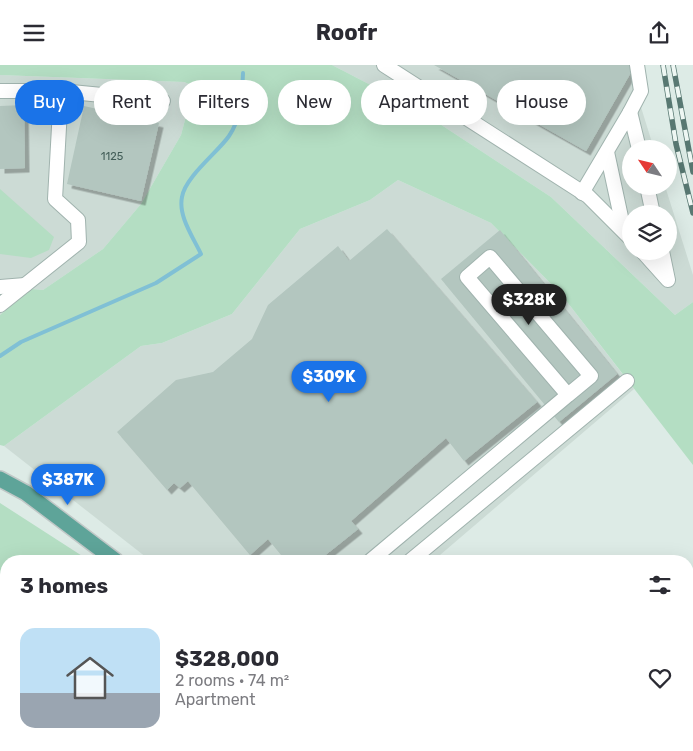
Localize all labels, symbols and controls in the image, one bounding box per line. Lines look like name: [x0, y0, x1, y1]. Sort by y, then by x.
icon: menu: [20, 19, 48, 47]
text: Roofr: [316, 19, 377, 46]
icon: share: [645, 19, 673, 47]
chip: Buy: [15, 80, 84, 125]
chip: Rent: [94, 80, 169, 125]
chip: Filters: [179, 80, 268, 125]
chip: New: [278, 80, 351, 125]
chip: Apartment: [361, 80, 487, 125]
chip: House: [497, 80, 586, 125]
north arrow: [622, 140, 678, 195]
map controls: [622, 140, 677, 260]
house number: 1125: [101, 150, 124, 163]
button: layers: [622, 205, 677, 260]
pin: $328K: [494, 283, 564, 326]
text: $328K: [502, 290, 556, 309]
pin: $309K: [294, 361, 364, 403]
text: $309K: [303, 367, 355, 386]
pin: $387K: [33, 463, 103, 506]
text: $387K: [42, 470, 94, 489]
icon: filters: [646, 571, 674, 599]
text: 3 homes: [20, 573, 108, 598]
text: $328,000: [175, 646, 279, 671]
icon: home: [60, 648, 120, 708]
icon: heart: [646, 664, 674, 692]
text: 2 rooms · 74 m²: [175, 671, 289, 690]
text: Apartment: [175, 690, 255, 709]

